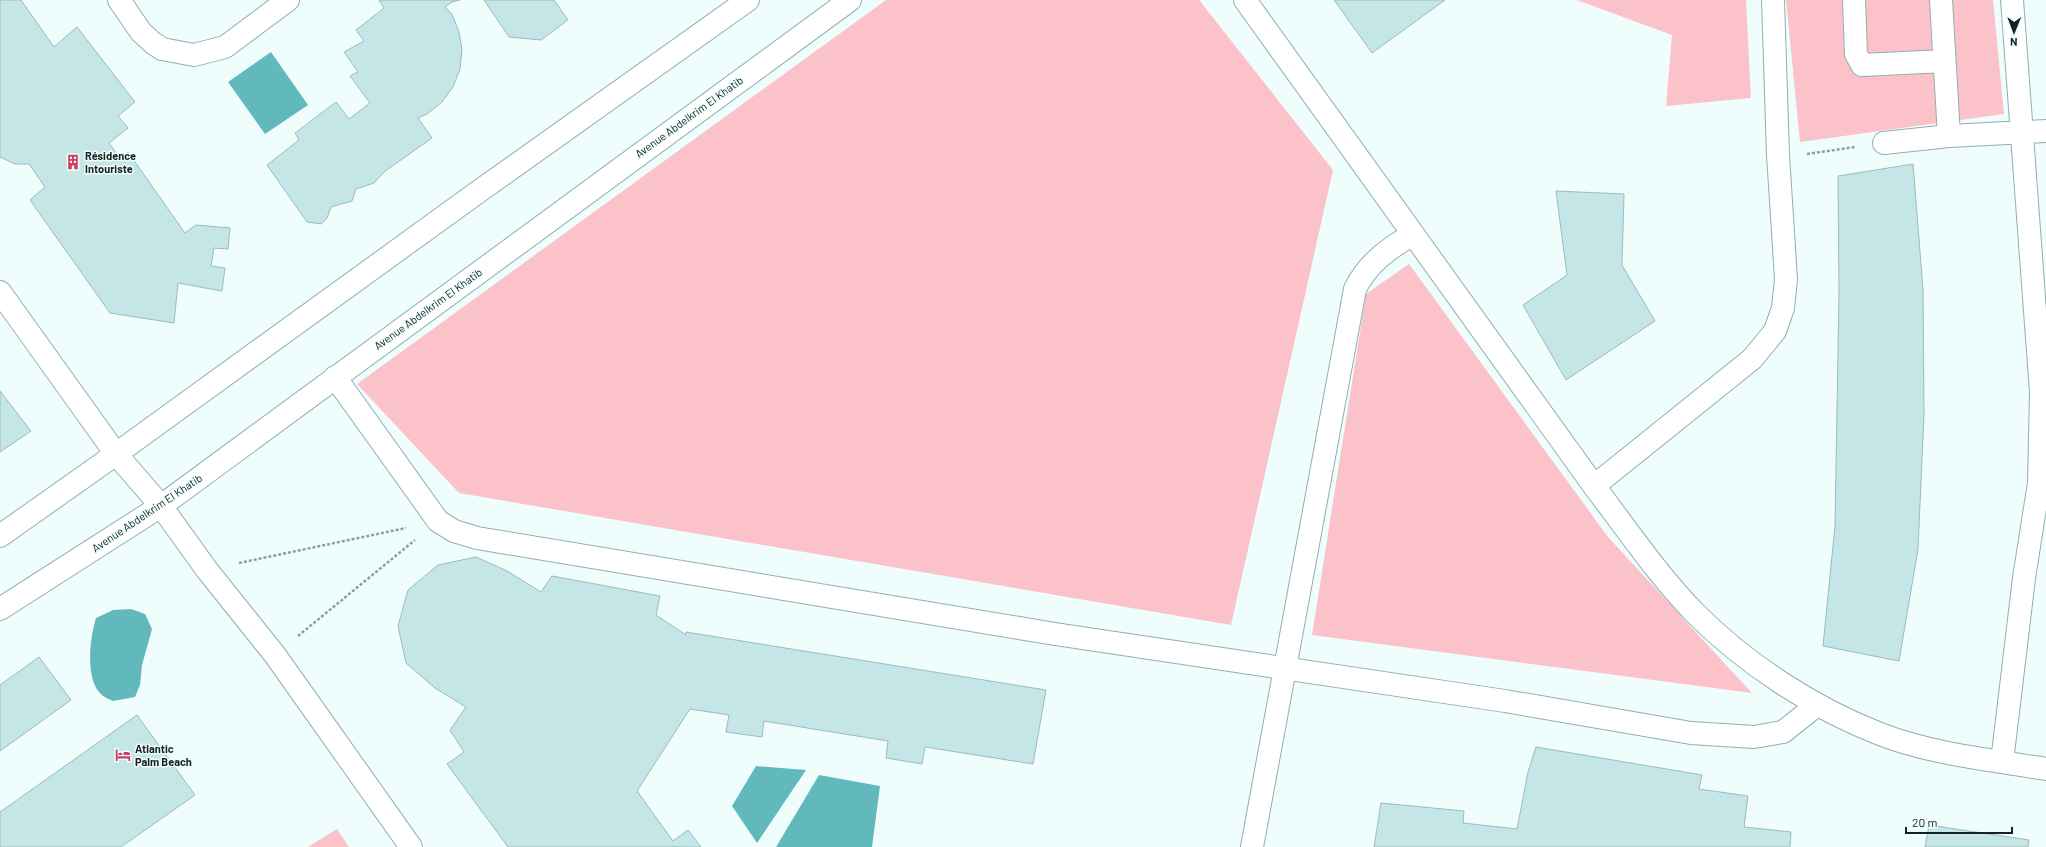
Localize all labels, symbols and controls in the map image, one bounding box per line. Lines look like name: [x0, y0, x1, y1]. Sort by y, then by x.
north arrow: [1994, 12, 2034, 52]
text: N: [2010, 36, 2018, 49]
street label: Avenue Abdelkrim El Khatib: [632, 73, 745, 160]
place label: Résidence Intouriste: [85, 149, 136, 175]
building icon: Résidence Intouriste: [64, 153, 82, 171]
street label: Avenue Abdelkrim El Khatib: [371, 265, 484, 352]
street label: Avenue Abdelkrim El Khatib: [89, 471, 204, 554]
place label: Atlantic Palm Beach: [135, 742, 192, 768]
hotel icon: Atlantic Palm Beach: [114, 746, 132, 764]
scale bar: [1906, 809, 2012, 835]
text: 20 m: [1912, 815, 1938, 829]

